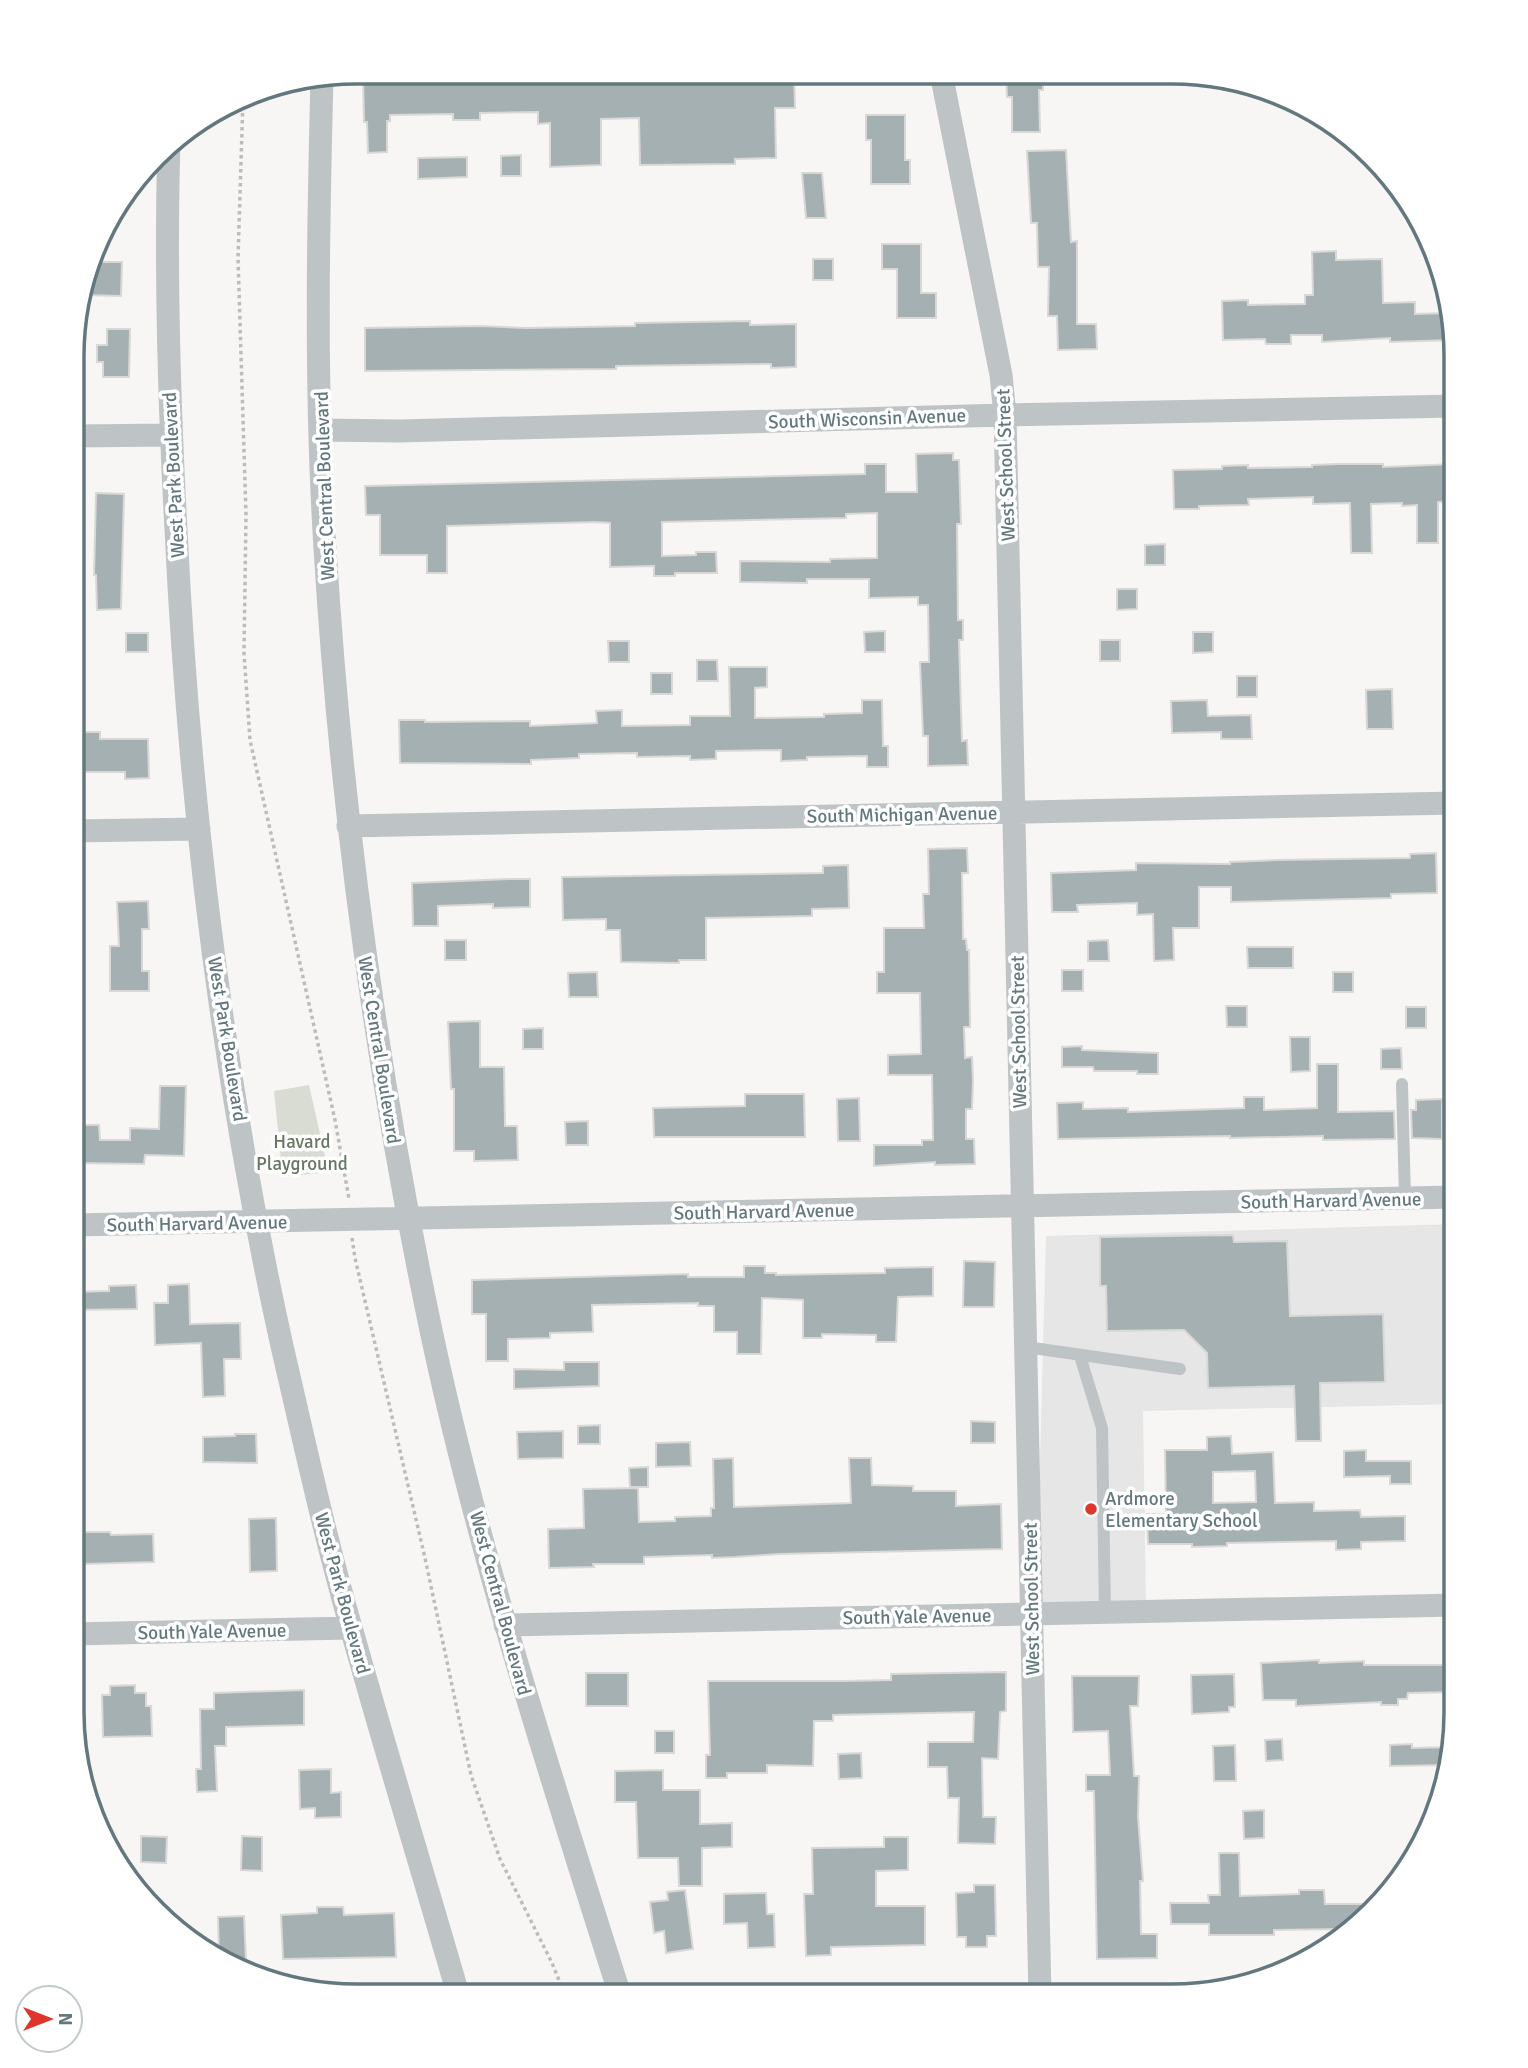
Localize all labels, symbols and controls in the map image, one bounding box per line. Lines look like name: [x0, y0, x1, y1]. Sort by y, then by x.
street label: West School Street: [991, 388, 1021, 542]
street label: West Park Boulevard: [158, 391, 190, 559]
street label: West Central Boulevard: [310, 391, 340, 581]
street label: South Wisconsin Avenue: [768, 404, 966, 434]
street label: South Michigan Avenue: [807, 801, 998, 829]
street label: West Park Boulevard: [202, 955, 252, 1123]
street label: West Central Boulevard: [352, 955, 406, 1146]
street label: West School Street: [1006, 955, 1032, 1109]
park label: Havard Playground: [256, 1130, 348, 1176]
street label: South Harvard Avenue: [1240, 1187, 1422, 1215]
street label: South Harvard Avenue: [673, 1198, 855, 1226]
street label: South Harvard Avenue: [106, 1210, 288, 1238]
place label: Ardmore Elementary School: [1105, 1487, 1258, 1533]
marker: Ardmore Elementary School: [1083, 1501, 1099, 1517]
street label: West Central Boulevard: [464, 1509, 536, 1698]
street label: West Park Boulevard: [309, 1510, 375, 1677]
street label: West School Street: [1019, 1522, 1045, 1676]
street label: South Yale Avenue: [842, 1604, 992, 1630]
street label: South Yale Avenue: [137, 1619, 287, 1645]
north arrow: [14, 1984, 84, 2054]
text: N: [53, 2012, 77, 2026]

